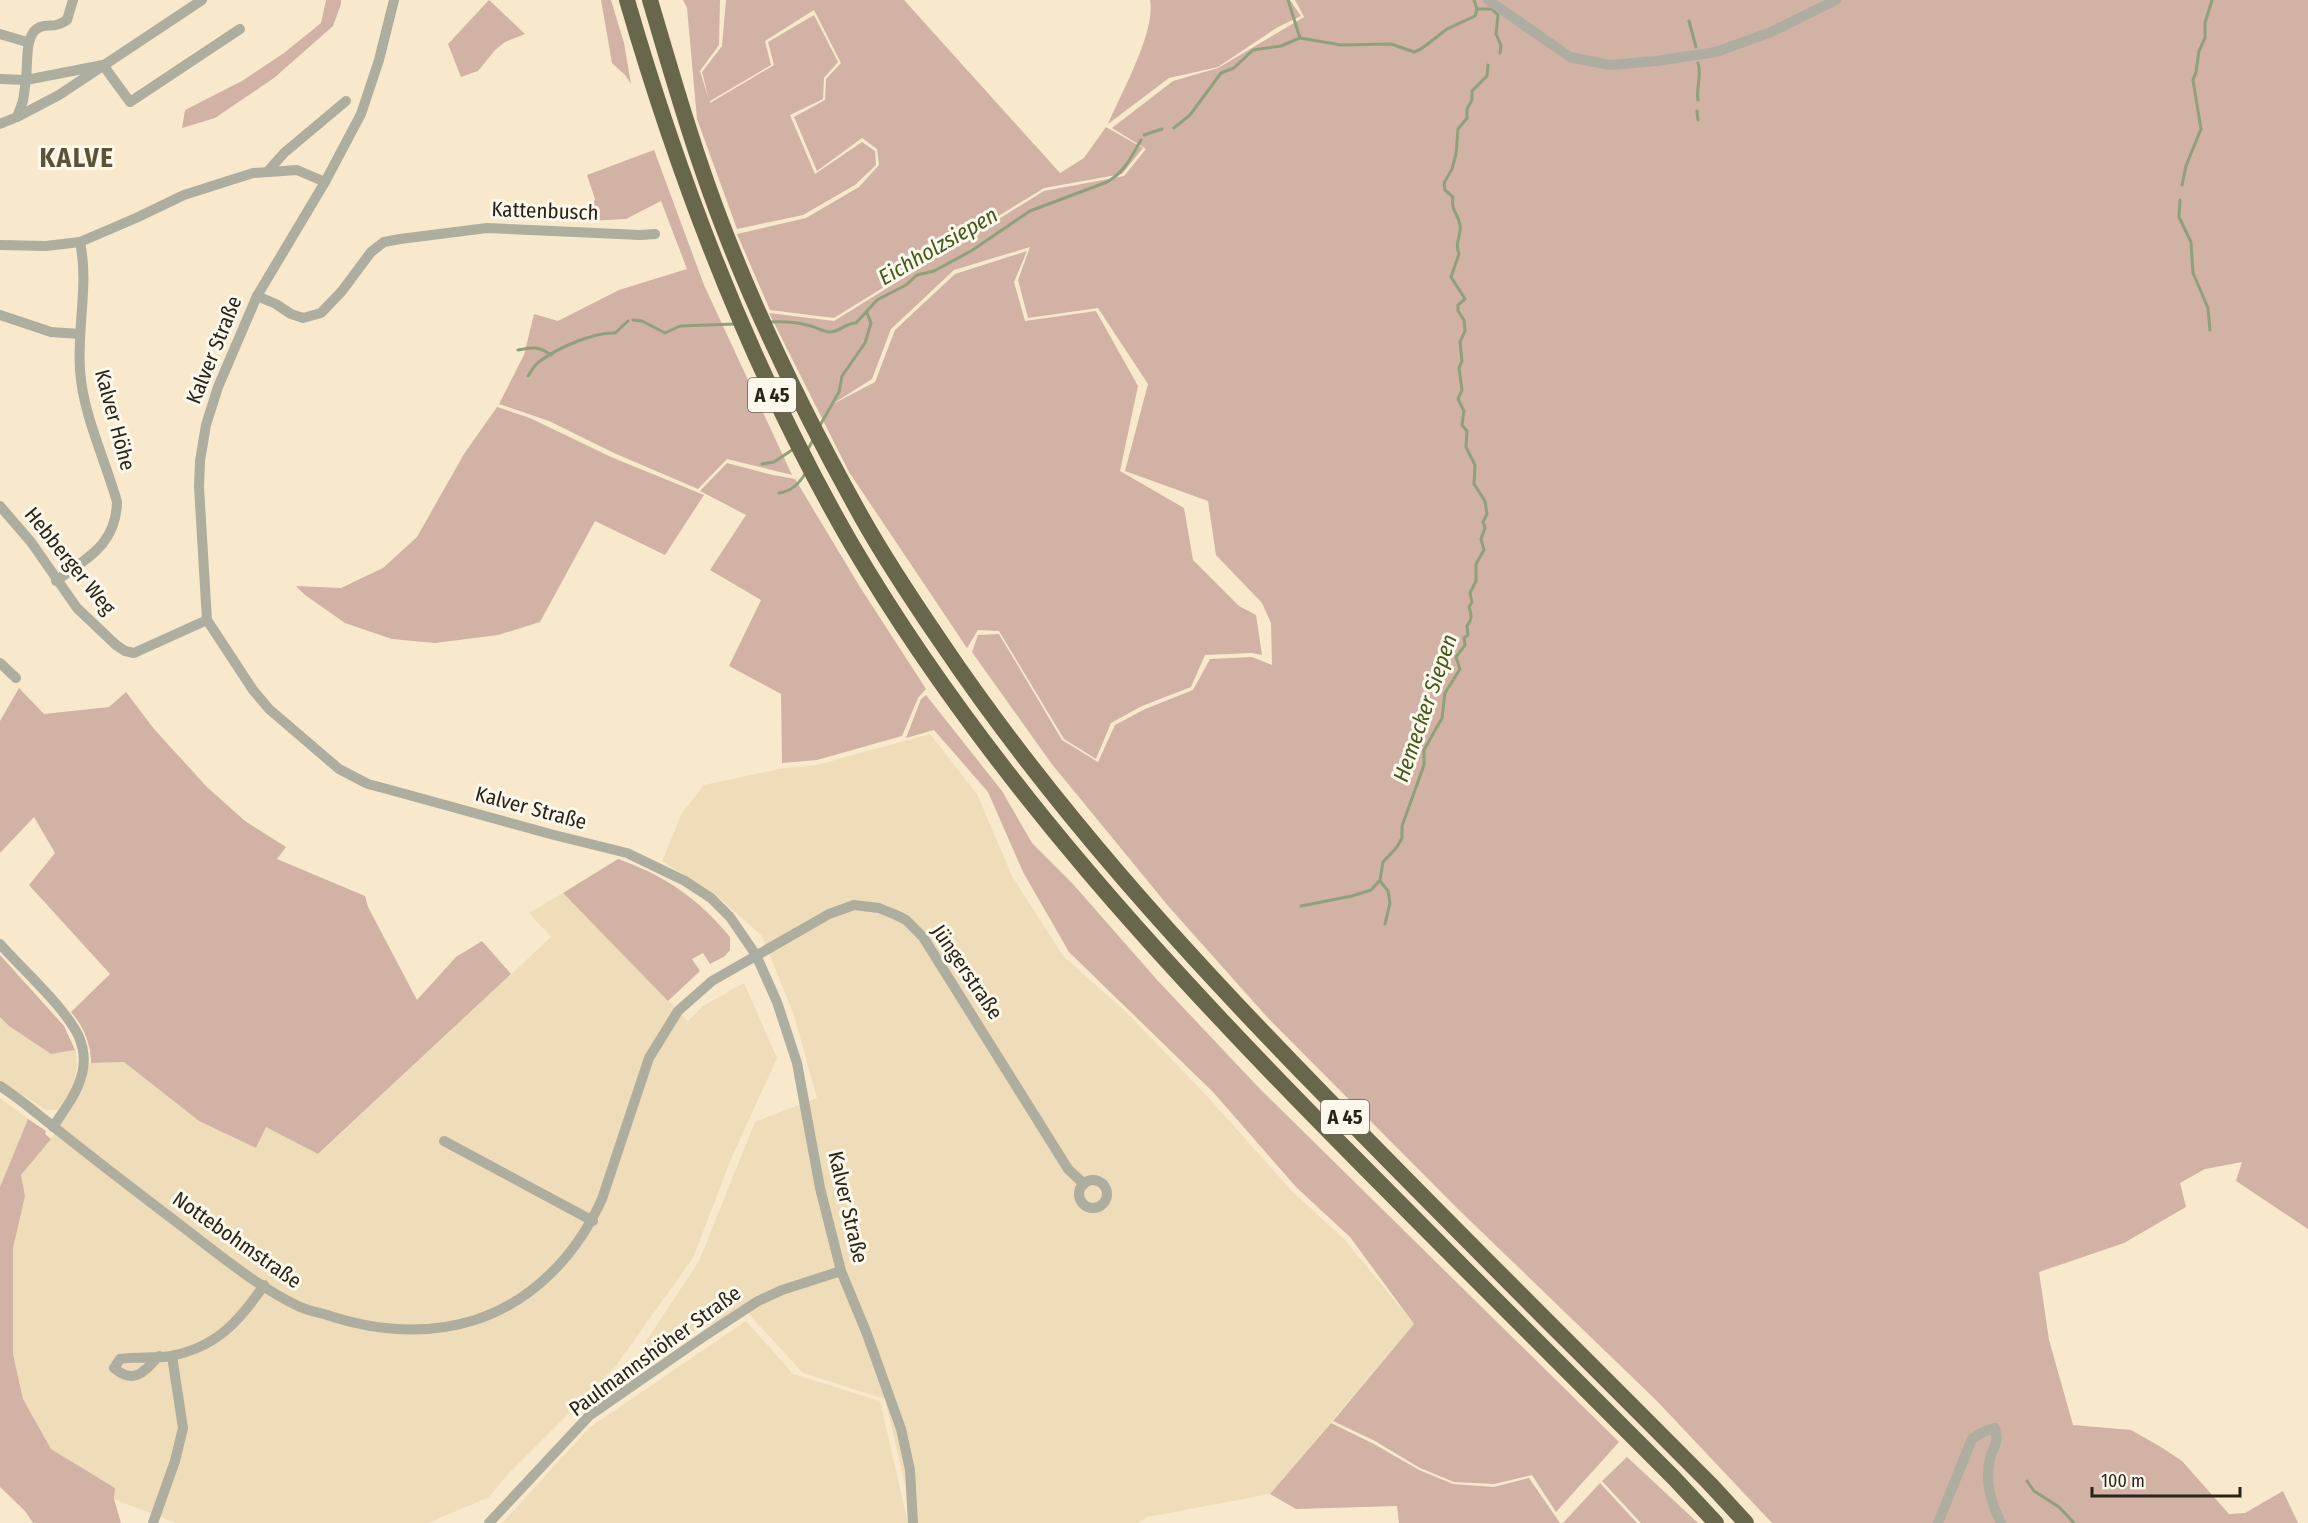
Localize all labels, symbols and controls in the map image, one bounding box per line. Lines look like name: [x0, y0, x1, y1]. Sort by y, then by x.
district label: KALVE: [39, 142, 115, 174]
street label: Kattenbusch: [491, 196, 599, 226]
water label: Eichholzsiepen: [874, 201, 1002, 291]
street label: Kalver Straße: [181, 292, 247, 408]
street label: Kalver Höhe: [89, 367, 141, 473]
road number: A 45: [748, 378, 796, 412]
street label: Hebberger Weg: [19, 502, 121, 620]
water label: Hemecker Siepen: [1387, 631, 1463, 785]
street label: Kalver Straße: [473, 781, 589, 835]
street label: Jüngerstraße: [926, 919, 1008, 1025]
road number: A 45: [1321, 1100, 1369, 1134]
street label: Kalver Straße: [822, 1148, 874, 1266]
street label: Nottebohmstraße: [168, 1186, 306, 1294]
street label: Paulmannshöher Straße: [564, 1280, 746, 1422]
scale bar: [2092, 1460, 2240, 1498]
text: 100 m: [2101, 1470, 2145, 1492]

